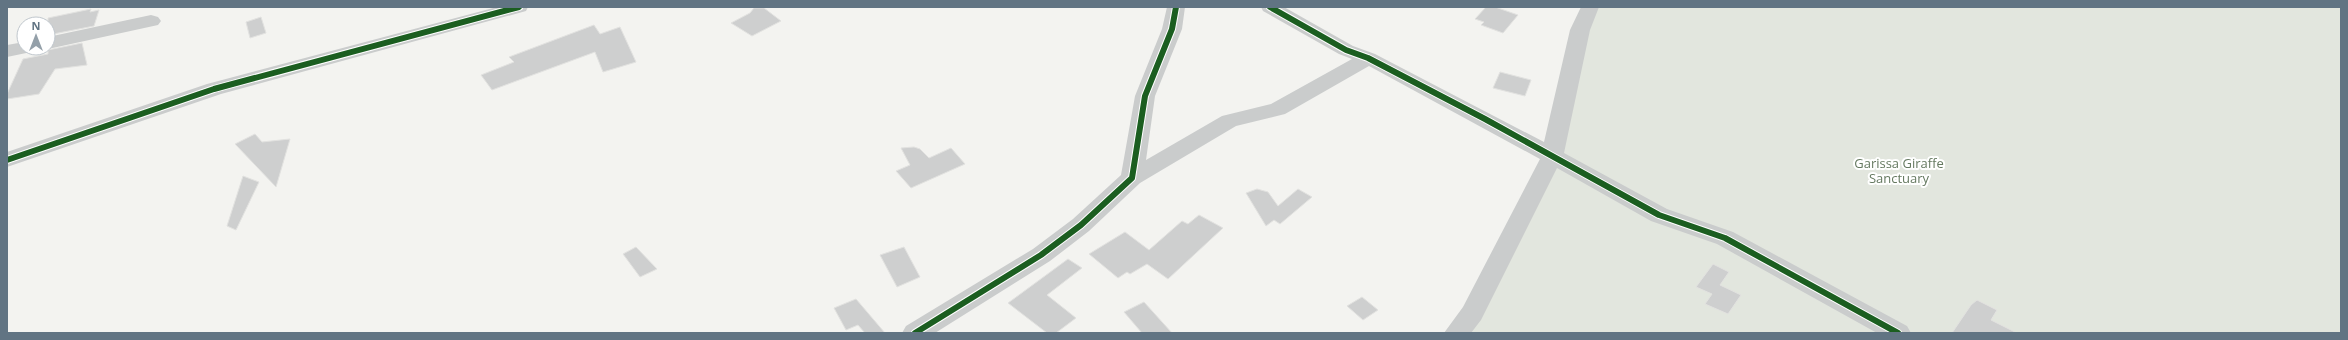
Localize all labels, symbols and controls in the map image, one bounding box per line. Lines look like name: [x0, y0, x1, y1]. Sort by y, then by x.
north arrow: [16, 16, 56, 56]
text: N: [32, 18, 40, 33]
park label: Garissa Giraffe Sanctuary: [1854, 154, 1944, 187]

